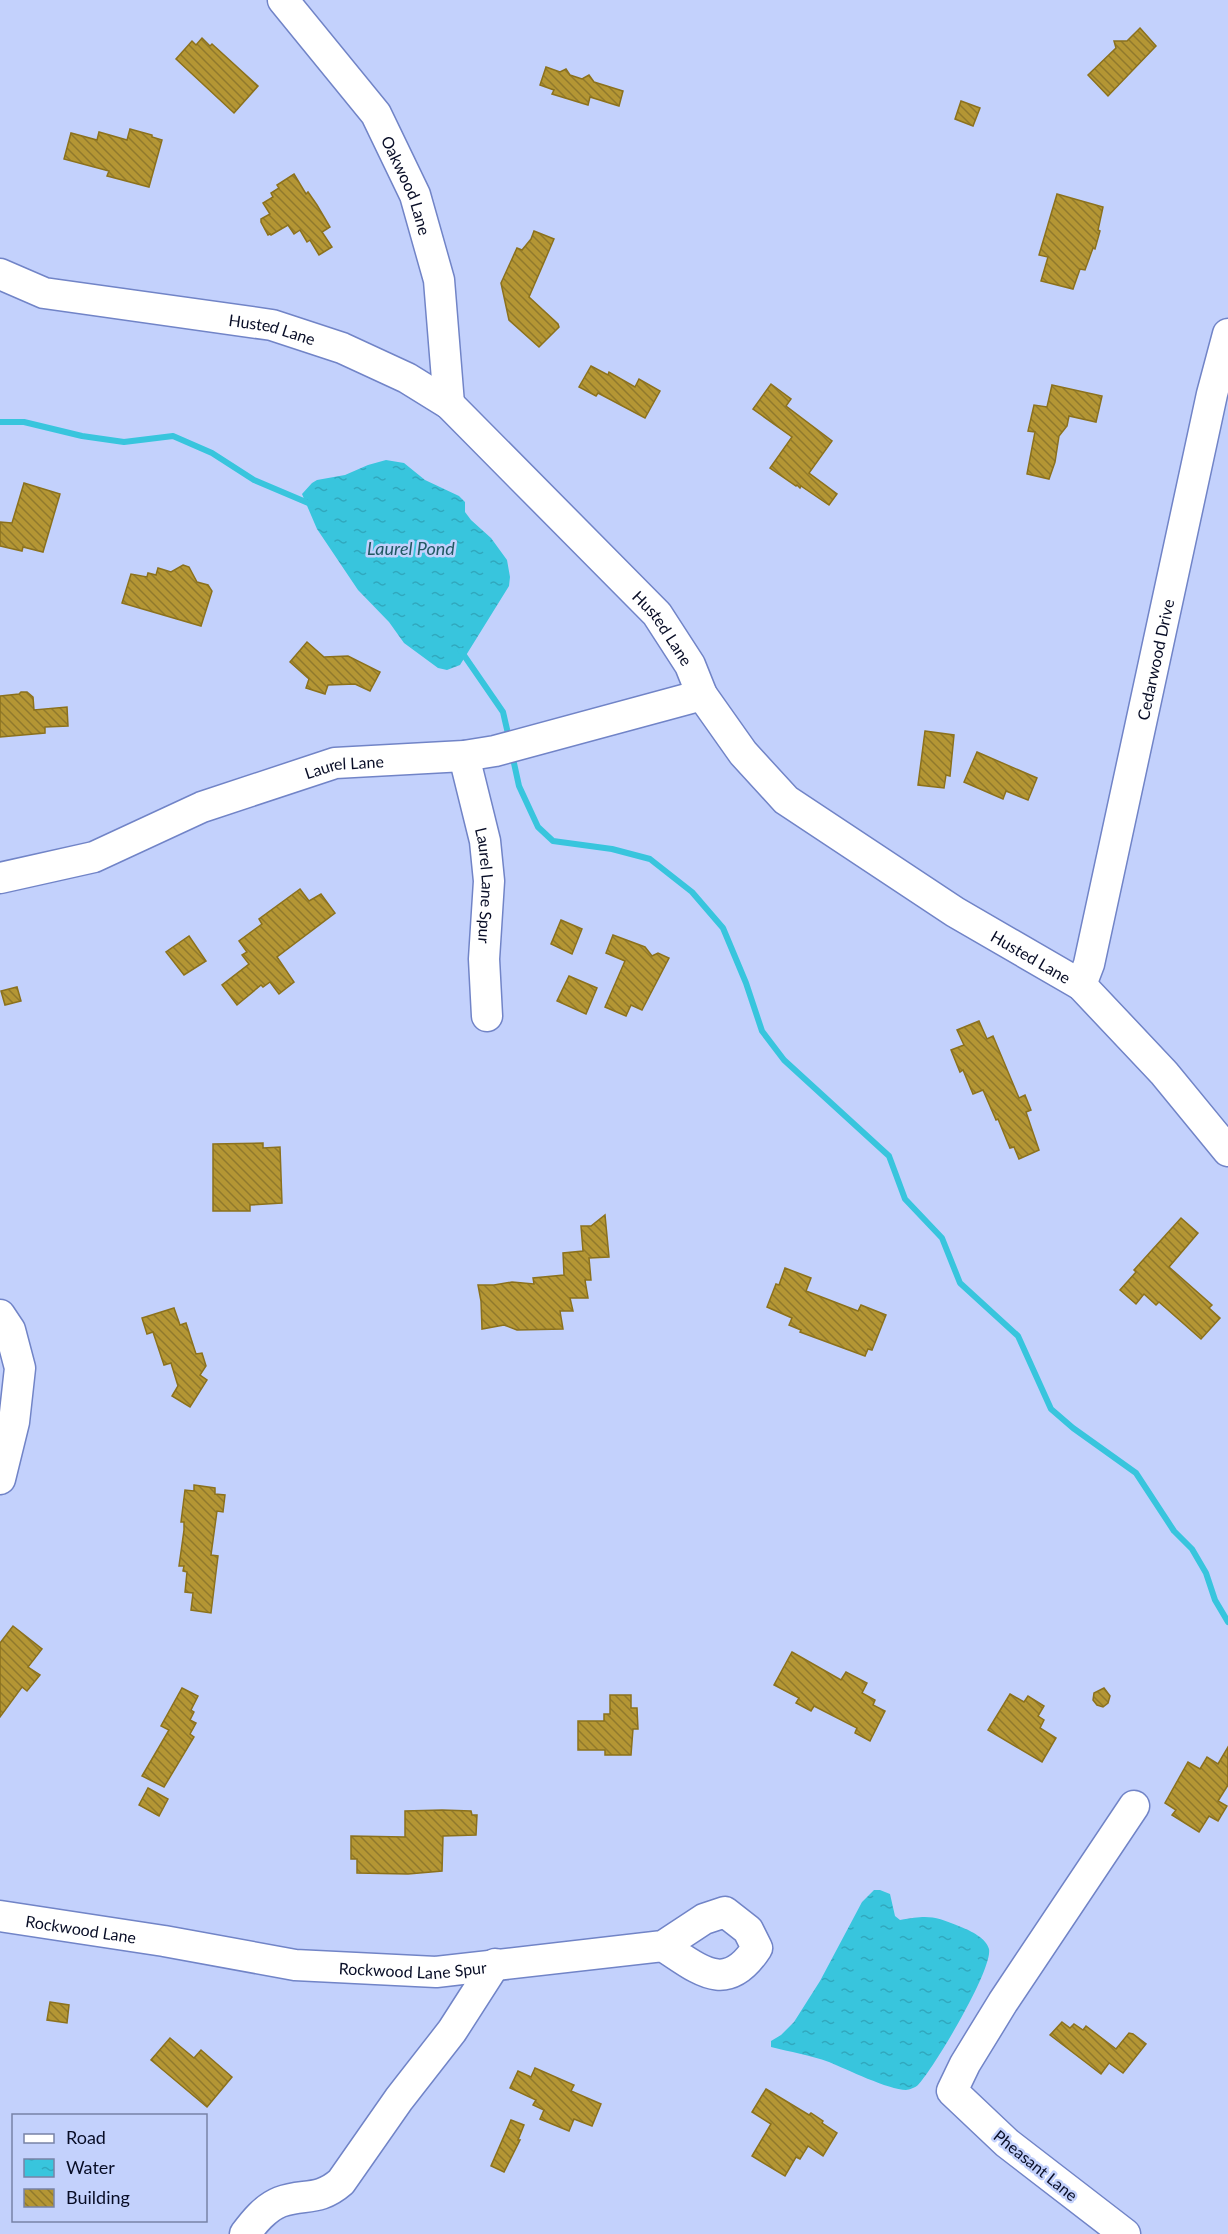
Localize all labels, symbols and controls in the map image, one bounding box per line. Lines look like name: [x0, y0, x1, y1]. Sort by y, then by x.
street label: Oakwood Lane: [378, 132, 435, 237]
street label: Husted Lane: [228, 310, 318, 348]
water label: Laurel Pond: [367, 537, 455, 559]
street label: Husted Lane: [629, 586, 697, 669]
street label: Cedarwood Drive: [1132, 597, 1177, 722]
street label: Laurel Lane: [302, 751, 384, 782]
street label: Laurel Lane Spur: [472, 825, 499, 944]
street label: Husted Lane: [988, 926, 1074, 987]
street label: Rockwood Lane: [24, 1911, 138, 1946]
street label: Rockwood Lane Spur: [338, 1957, 488, 1982]
legend: [12, 2114, 207, 2222]
text: Road: [66, 2126, 106, 2148]
street label: Pheasant Lane: [990, 2126, 1082, 2204]
text: Water: [66, 2156, 115, 2178]
text: Building: [66, 2186, 130, 2208]

